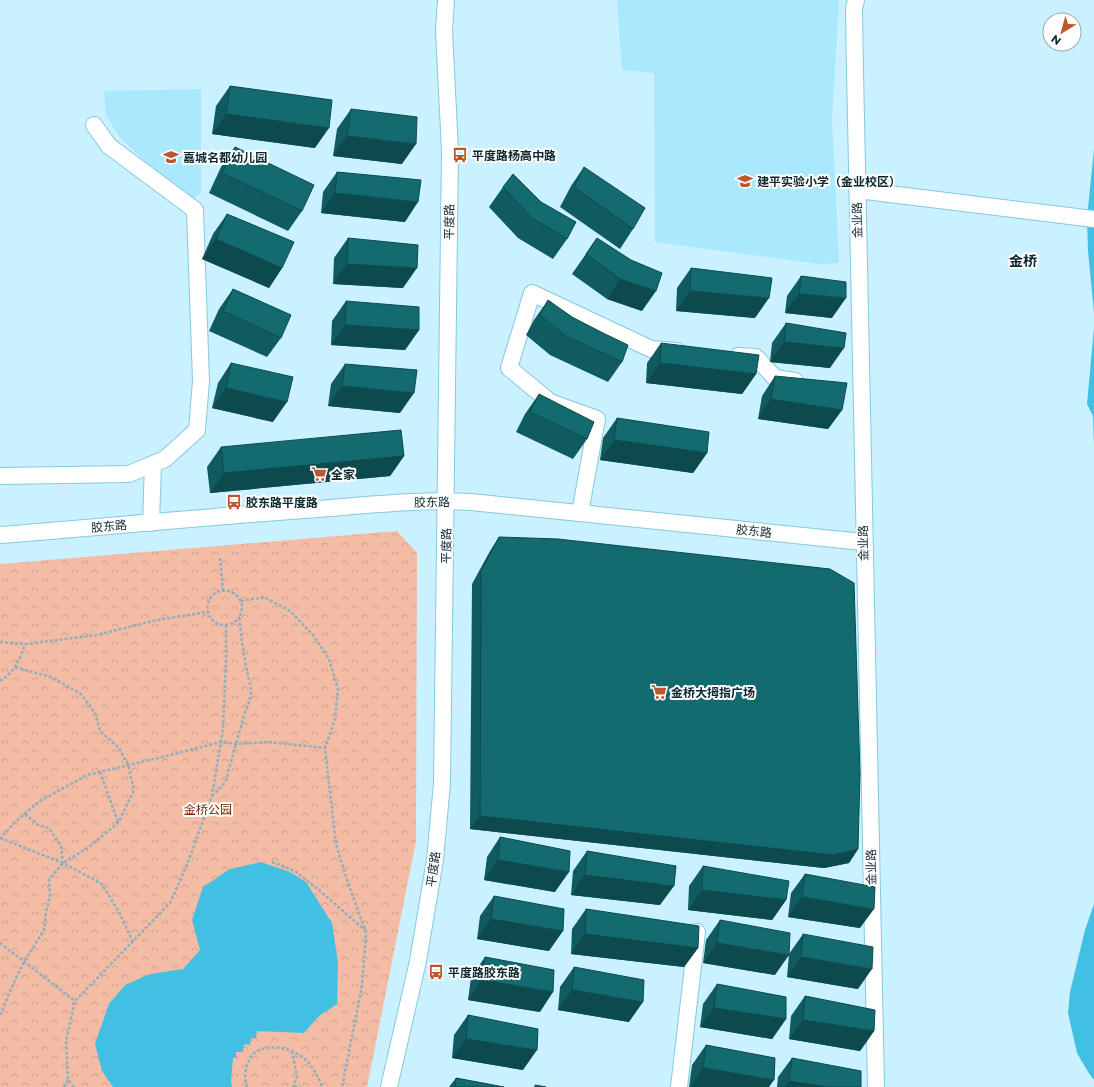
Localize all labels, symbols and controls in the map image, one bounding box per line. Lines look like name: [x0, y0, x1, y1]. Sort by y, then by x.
north arrow: [1042, 12, 1082, 52]
text: N: [1048, 32, 1064, 48]
bus stop icon: 平度路杨高中路: [451, 146, 469, 164]
school or university icon: 嘉城名都幼儿园: [162, 148, 180, 166]
place label: 平度路杨高中路: [472, 148, 556, 163]
place label: 嘉城名都幼儿园: [183, 150, 267, 165]
school or university icon: 建平实验小学（金业校区）: [736, 172, 754, 190]
place label: 建平实验小学（金业校区）: [757, 174, 901, 189]
street label: 金业路: [849, 202, 865, 238]
street label: 平度路: [441, 204, 457, 240]
district label: 金桥: [1009, 252, 1037, 270]
supermarket icon: 全家: [310, 465, 328, 483]
place label: 全家: [331, 467, 355, 482]
bus stop icon: 胶东路平度路: [225, 493, 243, 511]
street label: 胶东路: [414, 494, 450, 510]
place label: 胶东路平度路: [246, 495, 318, 510]
street label: 胶东路: [90, 517, 128, 535]
street label: 胶东路: [735, 522, 773, 540]
street label: 金业路: [855, 525, 871, 561]
street label: 平度路: [438, 528, 454, 564]
supermarket icon: 金桥大拇指广场: [650, 683, 668, 701]
place label: 金桥大拇指广场: [671, 685, 755, 700]
park label: 金桥公园: [184, 802, 232, 817]
street label: 金业路: [863, 849, 879, 885]
street label: 平度路: [423, 850, 443, 888]
bus stop icon: 平度路胶东路: [427, 963, 445, 981]
place label: 平度路胶东路: [448, 965, 520, 980]

